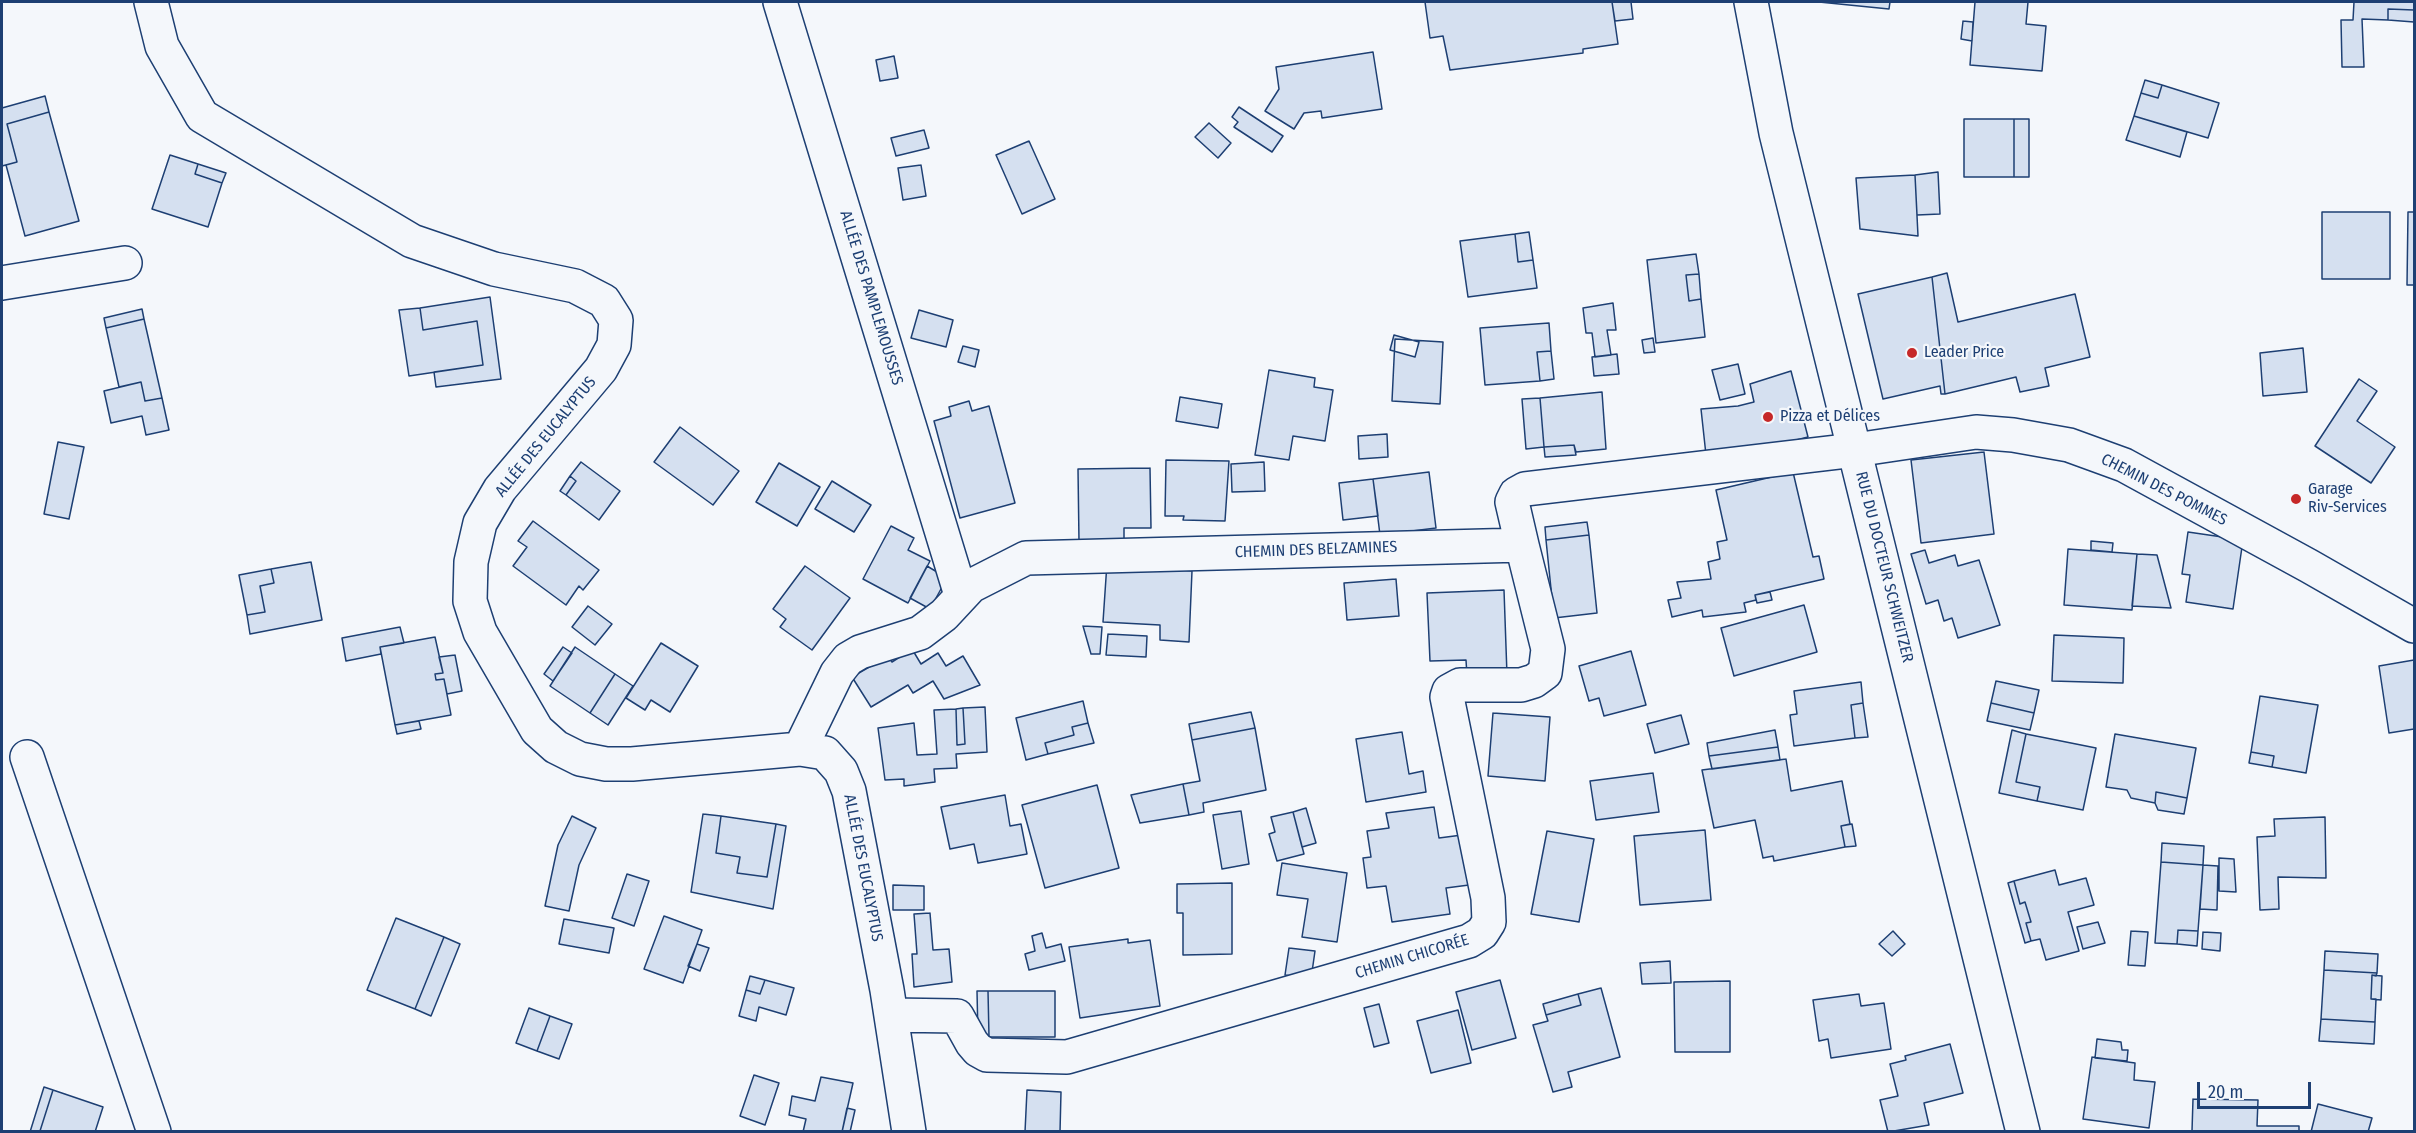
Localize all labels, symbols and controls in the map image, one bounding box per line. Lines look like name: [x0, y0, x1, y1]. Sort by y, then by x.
street label: ALLÉE DES PAMPLEMOUSSES: [835, 208, 907, 388]
place label: Leader Price: [1924, 343, 2004, 363]
marker: Leader Price: [1905, 346, 1919, 360]
street label: ALLÉE DES EUCALYPTUS: [492, 373, 600, 501]
place label: Pizza et Délices: [1780, 407, 1880, 427]
marker: Pizza et Délices: [1761, 410, 1775, 424]
street label: CHEMIN DES POMMES: [2098, 450, 2230, 530]
street label: RUE DU DOCTEUR SCHWEITZER: [1851, 469, 1917, 665]
place label: Garage Riv-Services: [2308, 480, 2387, 518]
marker: Garage Riv-Services: [2289, 492, 2303, 506]
street label: CHEMIN DES BELZAMINES: [1234, 538, 1398, 562]
street label: ALLÉE DES EUCALYPTUS: [839, 793, 887, 943]
street label: CHEMIN CHICORÉE: [1353, 931, 1471, 983]
scale bar: [2200, 1070, 2314, 1108]
text: 20 m: [2208, 1081, 2243, 1103]

